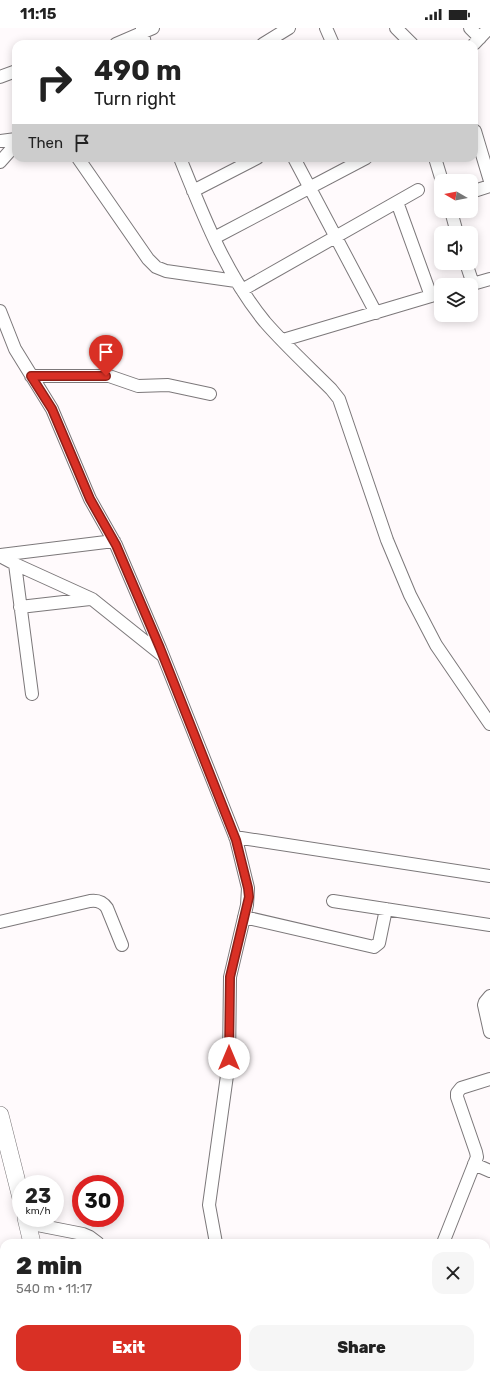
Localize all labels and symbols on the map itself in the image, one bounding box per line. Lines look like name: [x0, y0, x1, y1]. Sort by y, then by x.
north arrow: [434, 174, 478, 218]
pin: [89, 335, 123, 376]
position arrow: [208, 1037, 250, 1079]
speed limit sign: 30: [72, 1175, 124, 1227]

